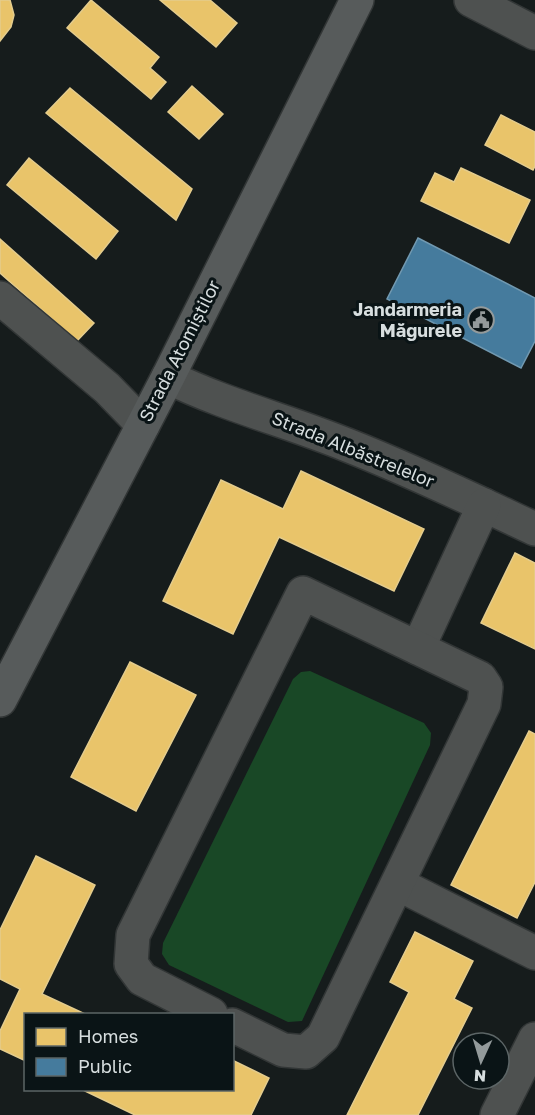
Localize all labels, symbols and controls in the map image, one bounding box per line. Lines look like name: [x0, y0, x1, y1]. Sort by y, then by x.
street label: Strada Atomiștilor: [134, 276, 224, 425]
place label: Jandarmeria Măgurele: [353, 298, 462, 341]
public building icon: Jandarmeria Măgurele: [466, 305, 496, 335]
street label: Strada Albăstrelelor: [269, 406, 438, 492]
legend: [24, 1013, 234, 1091]
text: Homes: [78, 1025, 138, 1047]
north arrow: [451, 1031, 511, 1091]
text: Public: [78, 1055, 132, 1077]
text: N: [473, 1066, 487, 1086]

